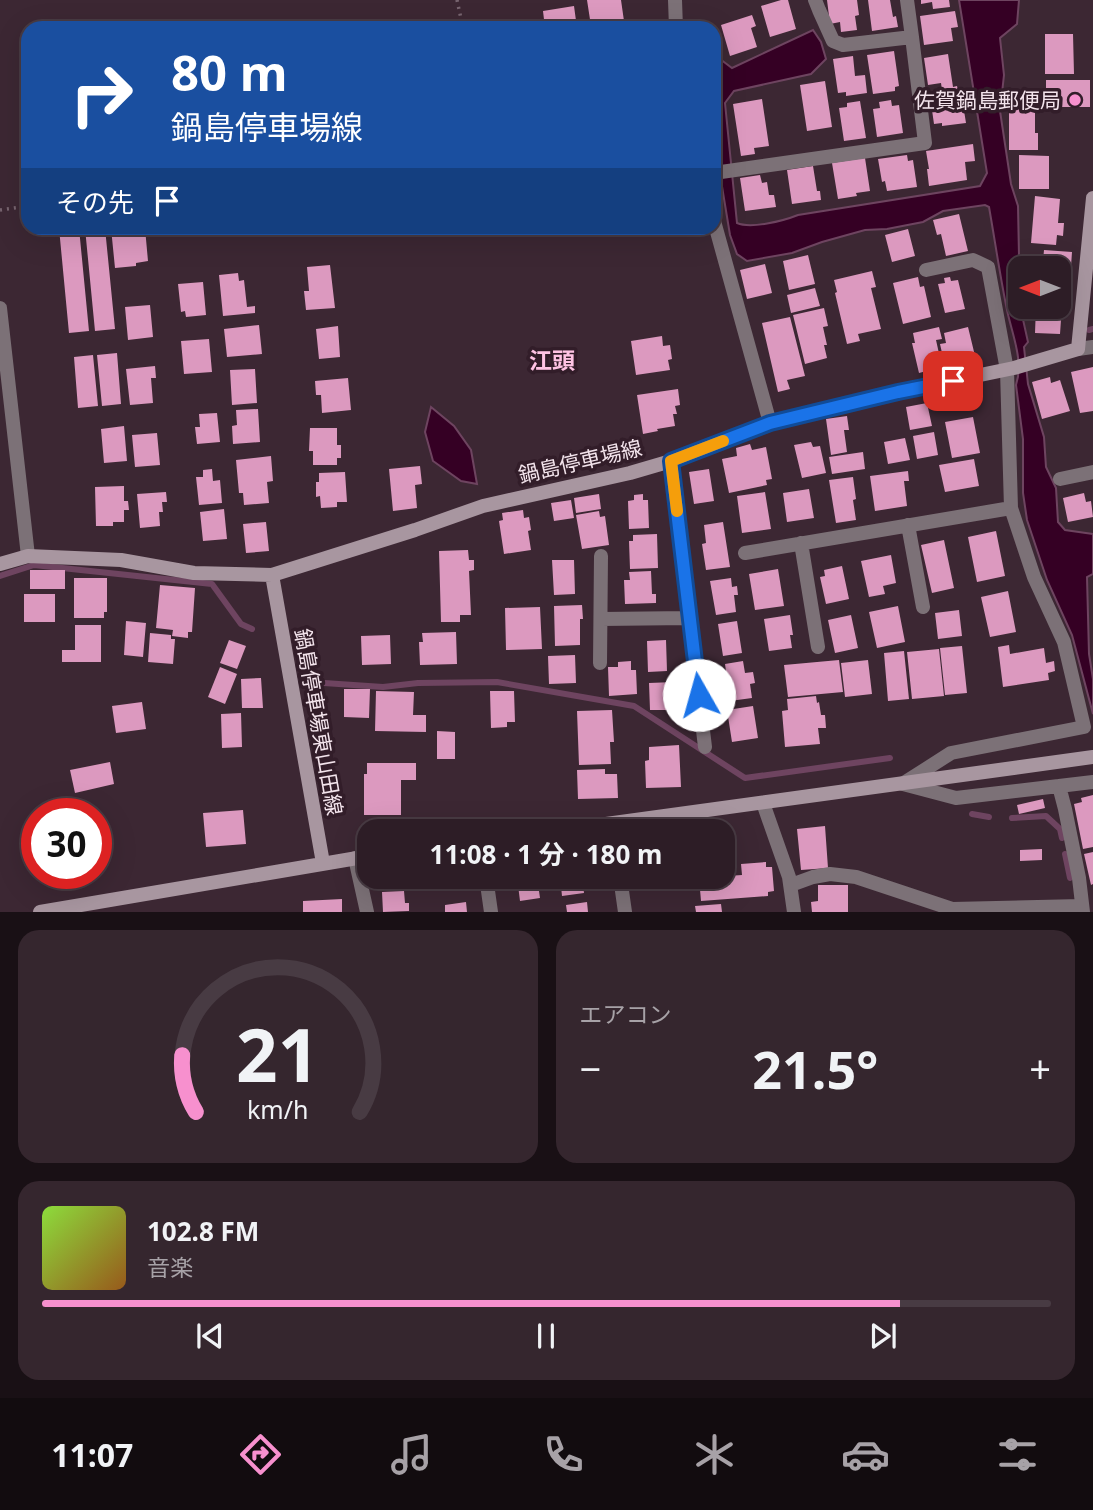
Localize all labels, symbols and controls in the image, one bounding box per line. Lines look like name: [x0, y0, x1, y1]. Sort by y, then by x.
text: 80 m: [171, 39, 288, 105]
icon: right: [56, 49, 147, 140]
place label: 佐賀鍋島郵便局: [914, 86, 1061, 114]
marker: 佐賀鍋島郵便局: [1067, 92, 1083, 108]
text: 鍋島停車場線: [171, 105, 363, 148]
icon: arrive: [148, 182, 186, 220]
text: その先: [56, 184, 134, 220]
north arrow: [1008, 256, 1071, 318]
map controls: [1008, 256, 1071, 319]
district label: 江頭: [529, 344, 575, 376]
pin: [923, 351, 983, 411]
icon: arrive: [934, 362, 972, 400]
street label: 鍋島停車場線: [515, 433, 645, 489]
street label: 鍋島停車場東山田線: [289, 627, 349, 817]
position arrow: [662, 658, 736, 732]
speed limit sign: 30: [21, 798, 112, 889]
text: 11:08 · 1 分 · 180 m: [430, 836, 662, 872]
text: エアコン: [580, 998, 672, 1030]
text: 21: [236, 1005, 319, 1104]
text: 21.5°: [752, 1033, 878, 1104]
text: −: [580, 1042, 601, 1094]
text: +: [1029, 1042, 1051, 1094]
text: km/h: [247, 1092, 309, 1126]
text: 102.8 FM: [147, 1213, 259, 1249]
text: 音楽: [147, 1251, 193, 1283]
icon: previous: [191, 1317, 229, 1355]
icon: pause: [527, 1317, 565, 1355]
icon: next: [864, 1317, 902, 1355]
icon: directions: [236, 1430, 285, 1479]
icon: music: [387, 1430, 436, 1479]
icon: phone: [539, 1430, 588, 1479]
icon: climate: [690, 1430, 739, 1479]
icon: car: [841, 1430, 890, 1479]
icon: filters: [993, 1430, 1042, 1479]
text: 11:07: [51, 1433, 133, 1476]

